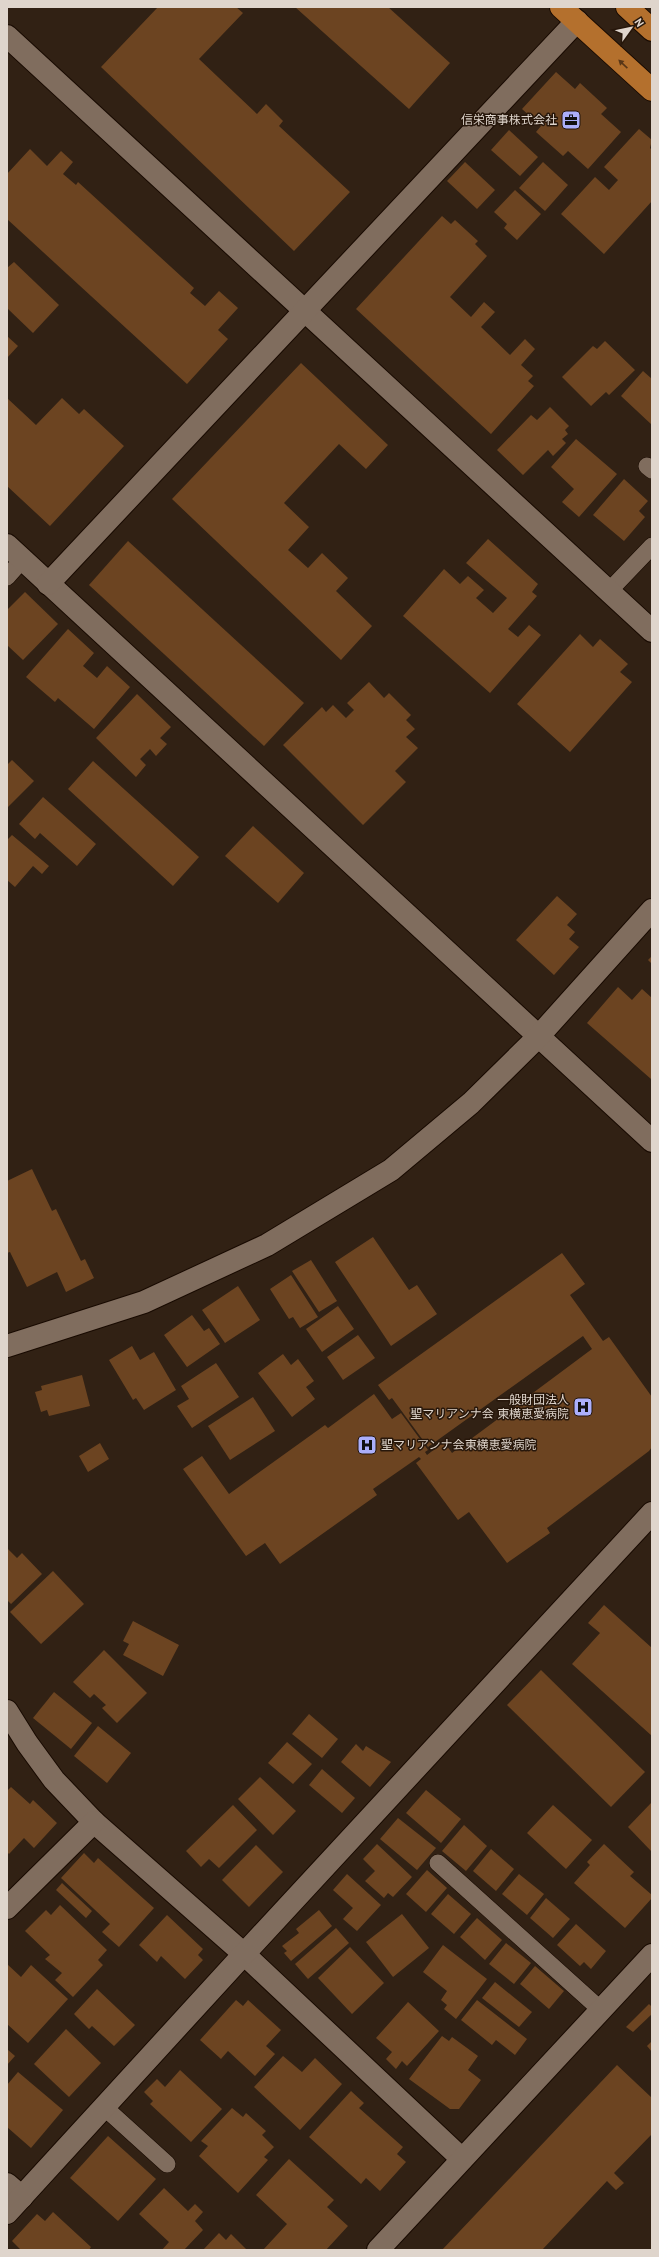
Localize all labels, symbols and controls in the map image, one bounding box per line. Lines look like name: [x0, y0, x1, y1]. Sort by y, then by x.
north arrow: [611, 8, 651, 48]
text: N: [632, 16, 647, 29]
one-way arrow: [618, 59, 628, 69]
office icon: 信栄商事株式会社: [560, 109, 582, 131]
place label: 信栄商事株式会社: [461, 112, 557, 127]
place label: 一般財団法人 聖マリアンナ会 東横恵愛病院: [410, 1392, 569, 1421]
hospital icon: 一般財団法人 聖マリアンナ会 東横恵愛病院: [572, 1396, 594, 1418]
hospital icon: 聖マリアンナ会東横恵愛病院: [356, 1434, 378, 1456]
place label: 聖マリアンナ会東横恵愛病院: [381, 1437, 537, 1452]

